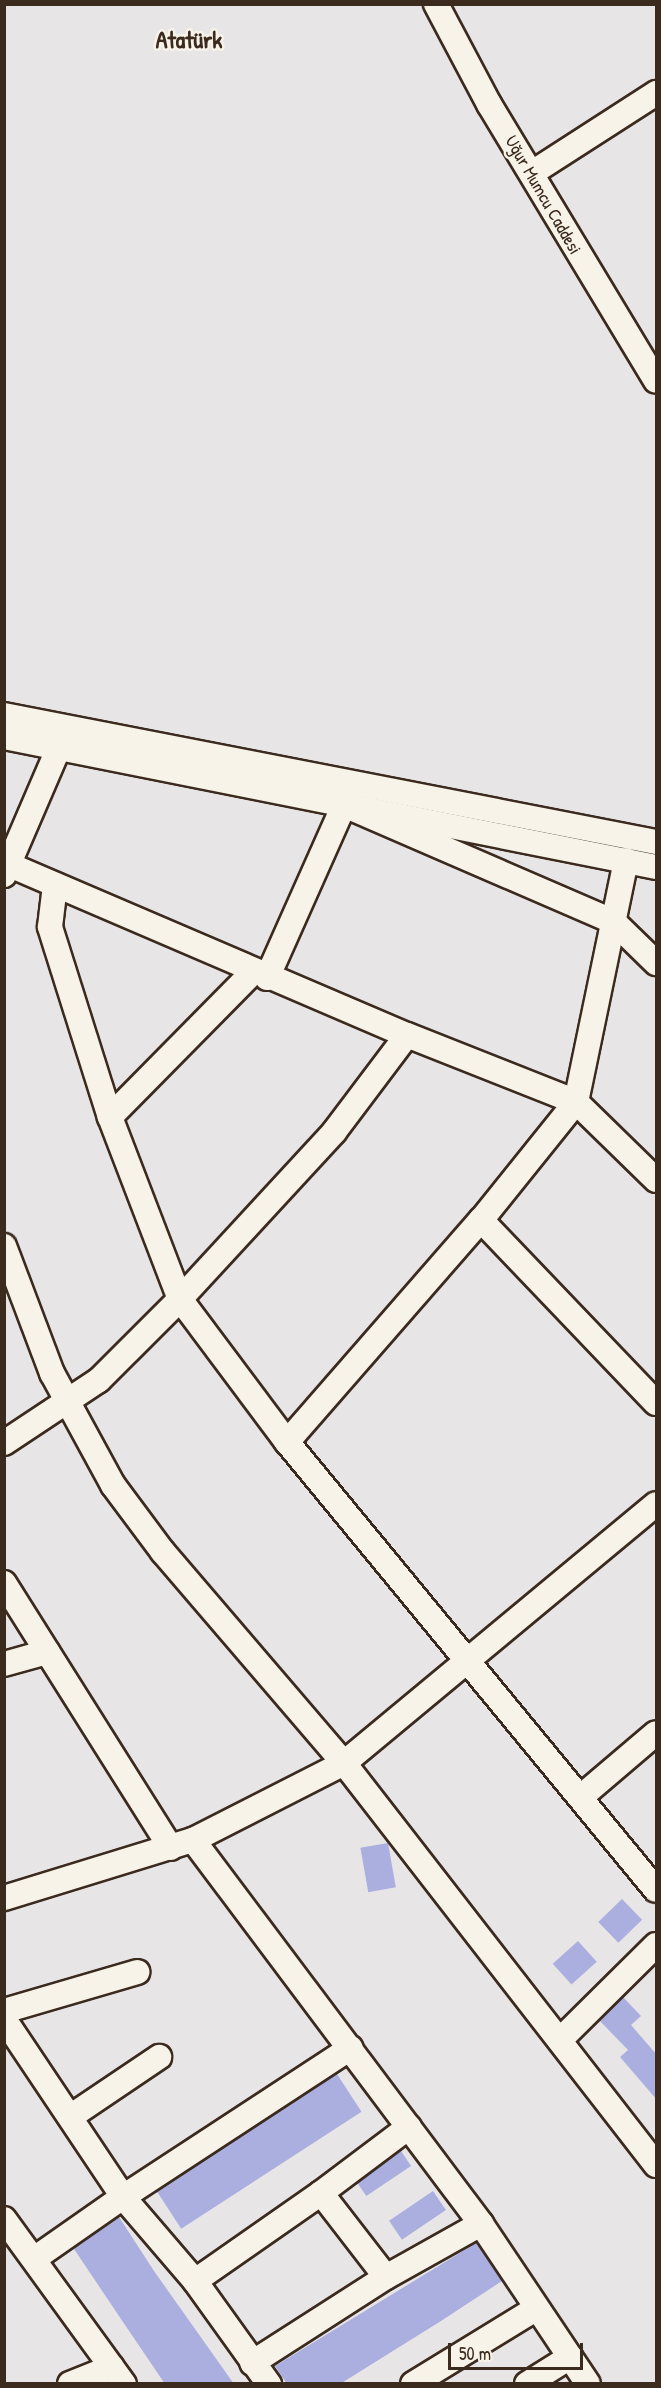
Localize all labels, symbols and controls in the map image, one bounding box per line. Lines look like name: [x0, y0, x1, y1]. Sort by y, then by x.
district label: Atatürk: [156, 26, 222, 54]
street label: Uğur Mumcu Caddesi: [500, 132, 586, 258]
scale bar: [451, 2331, 586, 2369]
text: 50 m: [459, 2341, 491, 2366]

